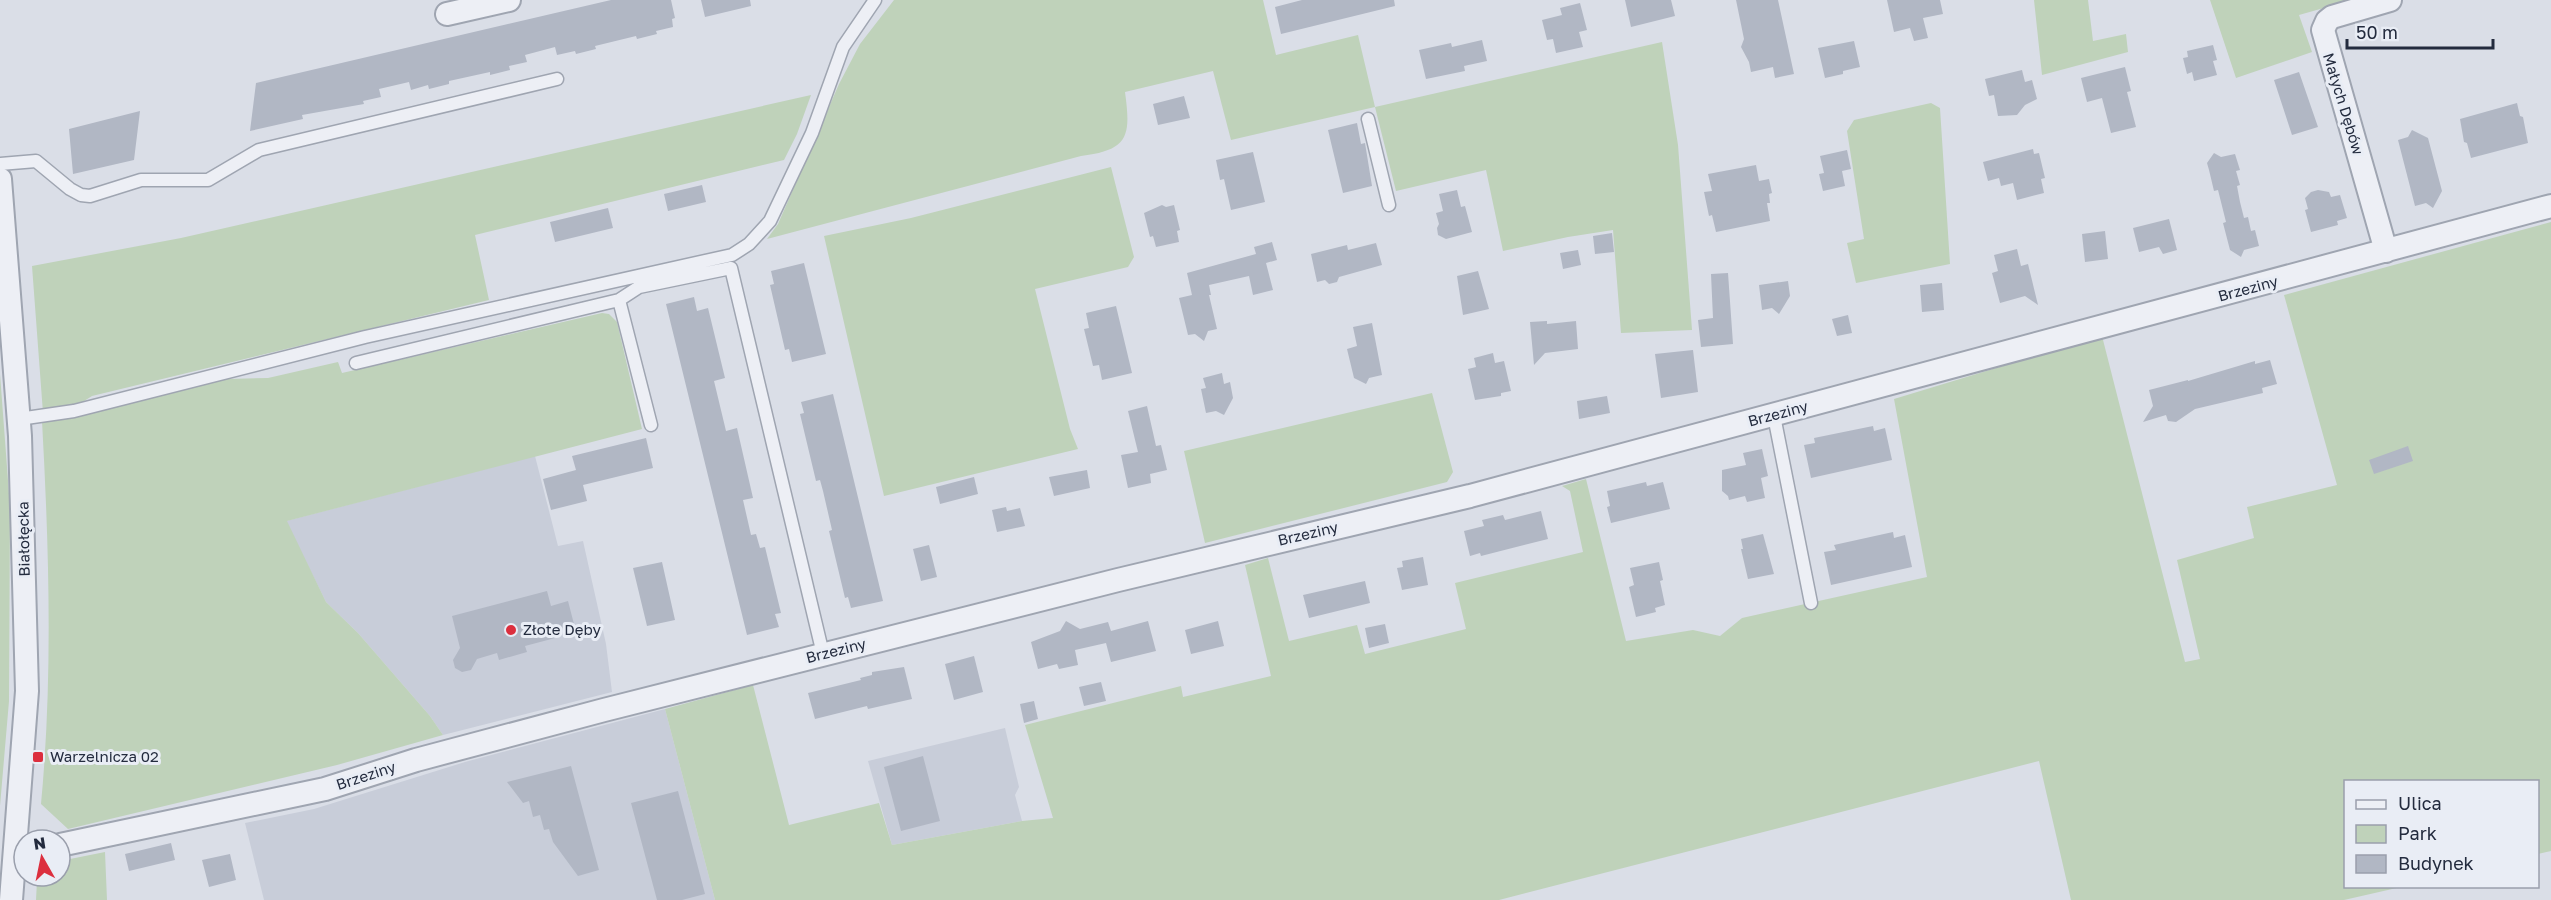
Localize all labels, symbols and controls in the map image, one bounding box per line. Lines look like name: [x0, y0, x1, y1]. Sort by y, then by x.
scale bar: [2347, 12, 2492, 50]
text: 50 m: [2356, 21, 2398, 43]
street label: Małych Dębów: [2320, 51, 2368, 157]
street label: Brzeziny: [2216, 271, 2280, 305]
street label: Brzeziny: [1746, 396, 1810, 430]
street label: Białołęcka: [13, 501, 33, 577]
street label: Brzeziny: [1276, 517, 1340, 549]
place label: Złote Dęby: [523, 620, 601, 638]
marker: Złote Dęby: [504, 623, 518, 637]
street label: Brzeziny: [804, 634, 868, 666]
place label: Warzelnicza 02: [50, 747, 159, 765]
marker: Warzelnicza 02: [31, 750, 45, 764]
street label: Brzeziny: [334, 757, 398, 793]
legend: [2344, 780, 2539, 888]
text: Ulica: [2398, 792, 2442, 814]
text: Park: [2398, 822, 2437, 844]
north arrow: [12, 828, 72, 888]
text: N: [32, 832, 47, 854]
text: Budynek: [2398, 852, 2474, 874]

